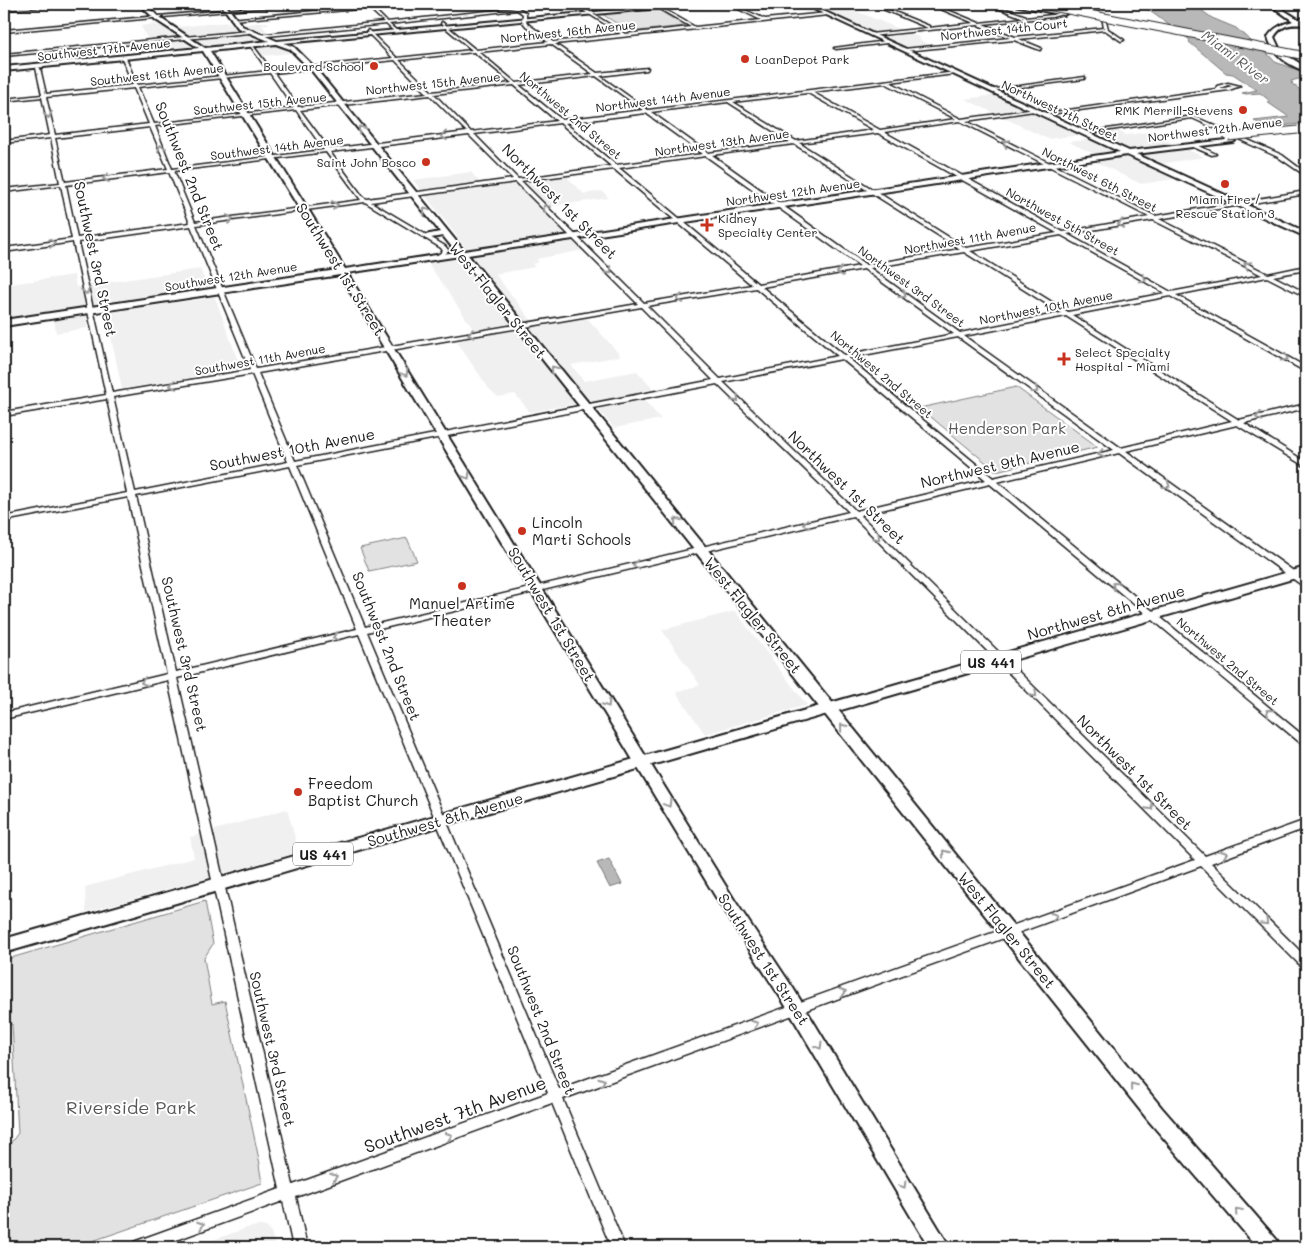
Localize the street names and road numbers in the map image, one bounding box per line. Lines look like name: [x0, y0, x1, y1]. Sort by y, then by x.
street label: Northwest 14th Court: [940, 14, 1068, 44]
street label: Northwest 16th Avenue: [500, 16, 636, 46]
street label: Southwest 17th Avenue: [37, 34, 171, 64]
street label: Southwest 16th Avenue: [89, 59, 225, 89]
street label: Northwest 15th Avenue: [365, 68, 501, 98]
street label: Northwest 2nd Street: [517, 68, 625, 162]
street label: Northwest 7th Street: [999, 76, 1121, 144]
street label: Northwest 14th Avenue: [595, 83, 731, 115]
street label: Southwest 15th Avenue: [193, 88, 327, 118]
street label: Southwest 2nd Street: [151, 99, 229, 253]
street label: Northwest 12th Avenue: [1147, 113, 1283, 145]
street label: Northwest 13th Avenue: [654, 125, 790, 159]
street label: Southwest 14th Avenue: [210, 131, 344, 163]
street label: Northwest 1st Street: [498, 139, 622, 263]
street label: Northwest 6th Street: [1040, 143, 1160, 215]
street label: Northwest 12th Avenue: [725, 175, 861, 209]
street label: Southwest 3rd Street: [70, 179, 122, 339]
street label: Northwest 5th Street: [1004, 183, 1122, 259]
street label: Southwest 1st Street: [292, 199, 390, 339]
street label: Northwest 11th Avenue: [903, 218, 1037, 258]
street label: West Flagler Street: [445, 238, 551, 362]
street label: Northwest 3rd Street: [855, 242, 969, 330]
street label: Southwest 12th Avenue: [164, 258, 298, 294]
street label: Northwest 10th Avenue: [978, 286, 1114, 328]
street label: Northwest 2nd Street: [828, 327, 936, 421]
street label: Southwest 11th Avenue: [193, 340, 327, 378]
street label: Southwest 10th Avenue: [208, 423, 376, 475]
street label: Northwest 1st Street: [784, 426, 910, 548]
street label: Northwest 9th Avenue: [918, 436, 1082, 492]
street label: Southwest 1st Street: [504, 543, 600, 685]
street label: West Flagler Street: [700, 553, 806, 677]
street label: Southwest 2nd Street: [348, 569, 426, 723]
street label: Southwest 3rd Street: [157, 574, 213, 734]
street label: Northwest 8th Avenue: [1025, 580, 1187, 644]
street label: Northwest 2nd Street: [1174, 614, 1282, 708]
road number: US 441: [961, 650, 1021, 674]
street label: Northwest 1st Street: [1073, 710, 1197, 834]
street label: Southwest 8th Avenue: [365, 787, 525, 851]
road number: US 441: [293, 842, 353, 866]
street label: West Flagler Street: [954, 868, 1060, 992]
street label: Southwest 1st Street: [714, 889, 814, 1029]
street label: Southwest 2nd Street: [503, 943, 581, 1097]
street label: Southwest 3rd Street: [245, 969, 301, 1129]
street label: Southwest 7th Avenue: [361, 1070, 549, 1158]

